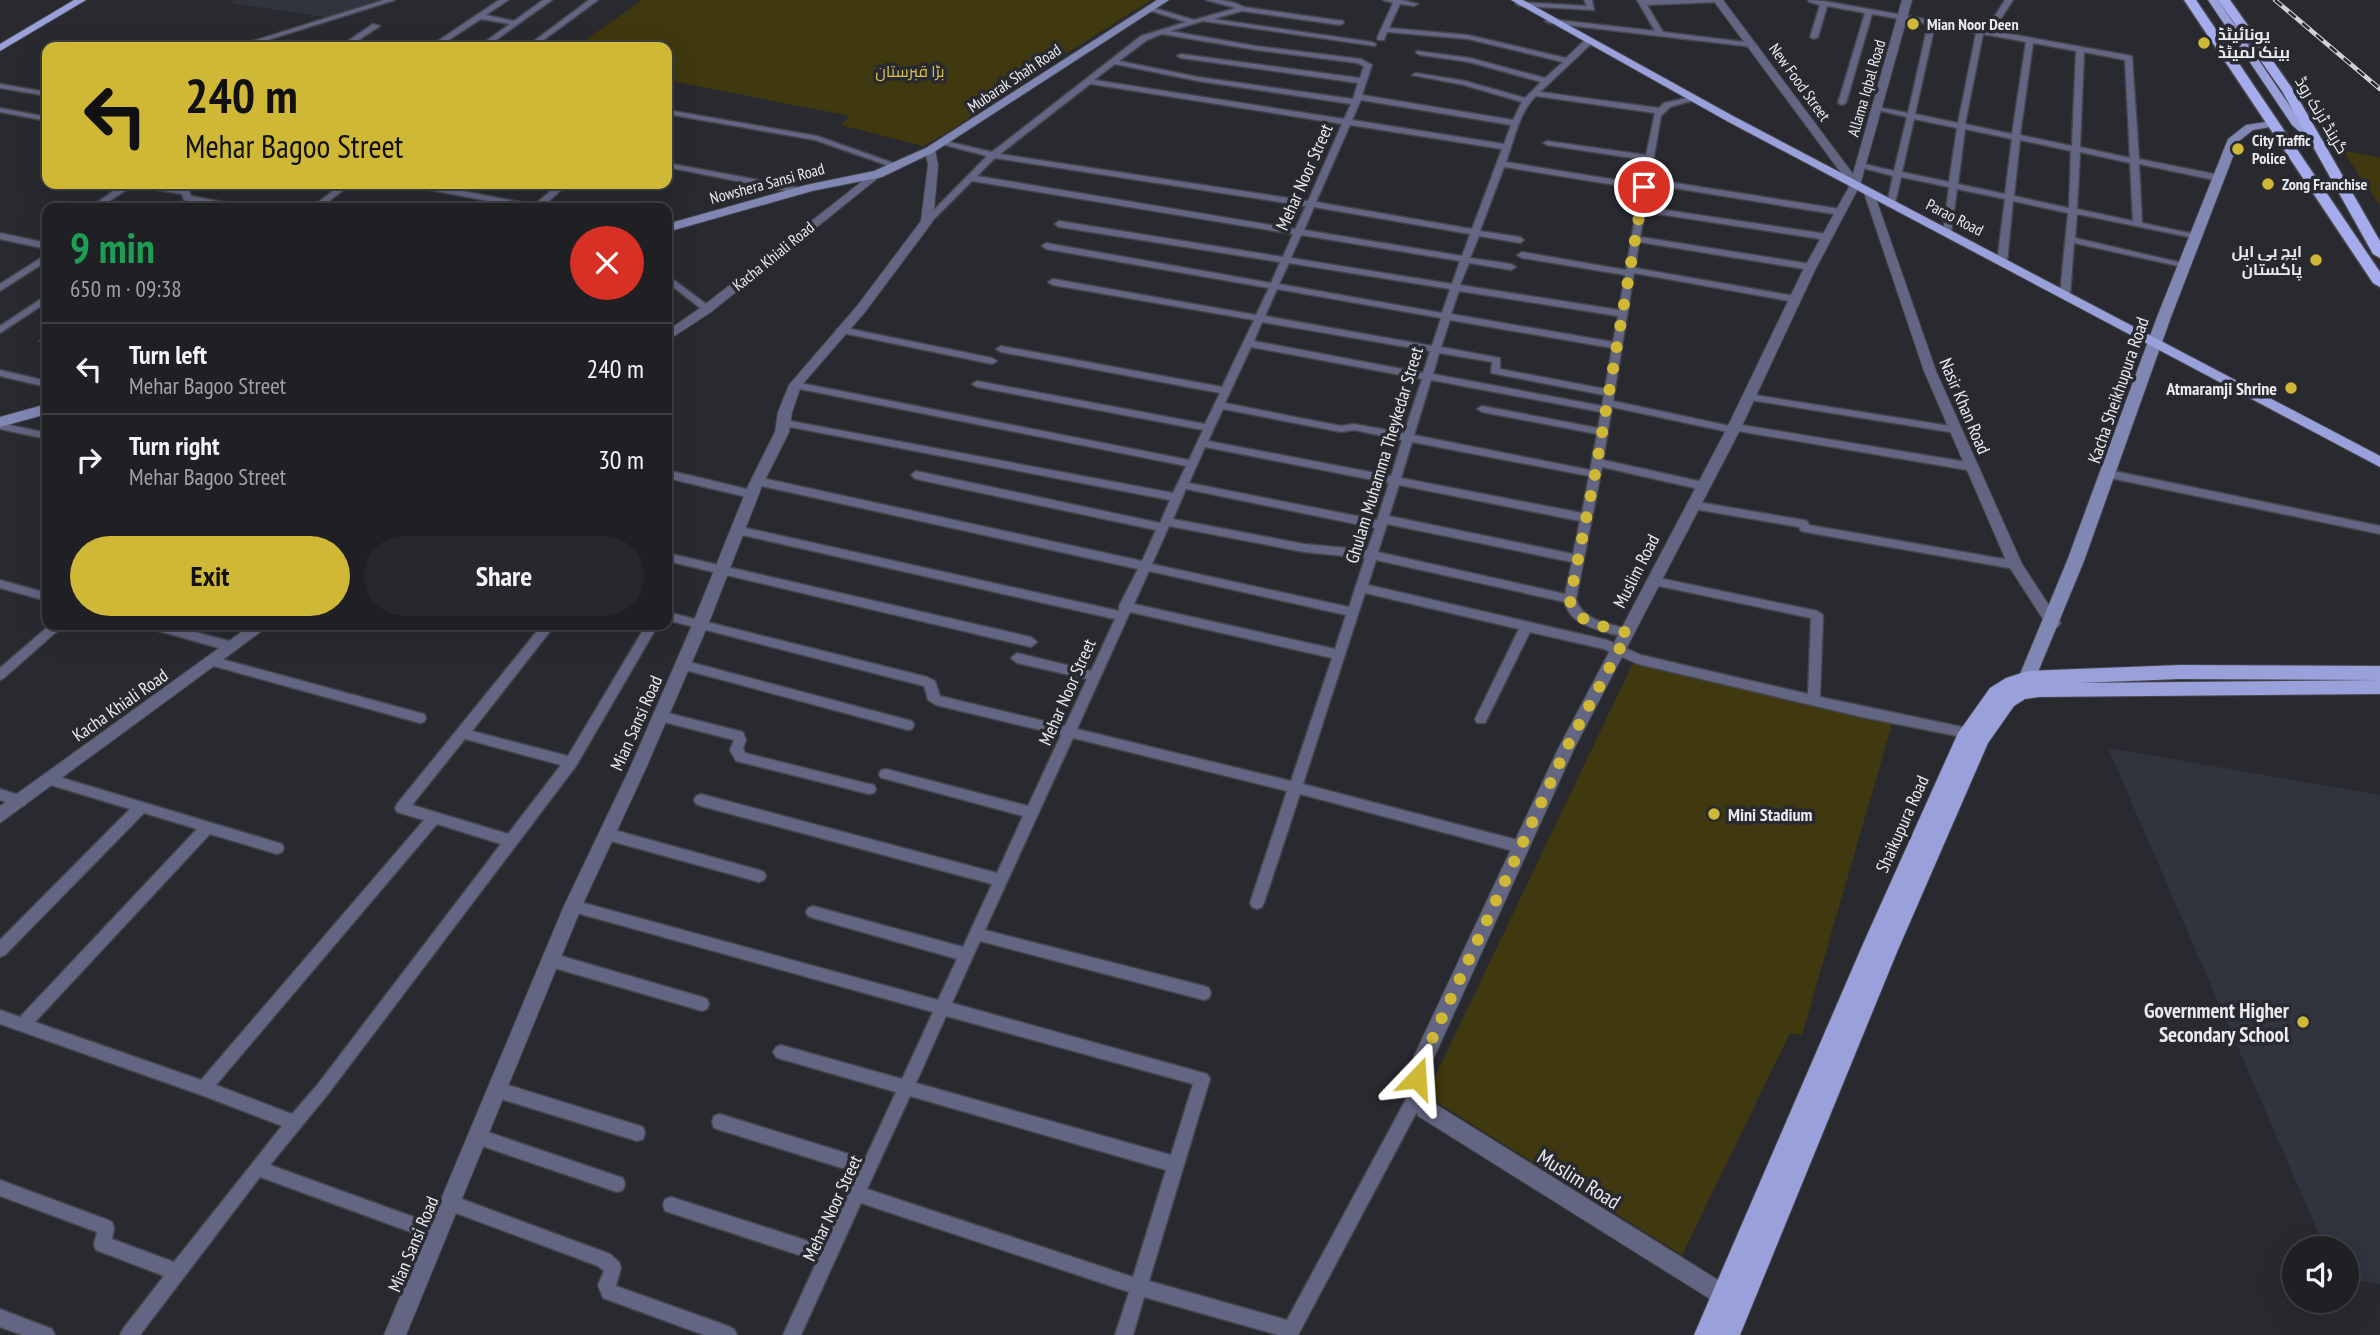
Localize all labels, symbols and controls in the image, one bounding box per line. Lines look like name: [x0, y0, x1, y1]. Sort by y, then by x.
place label: Mian Noor Deen: [1927, 14, 2019, 34]
marker: Mian Noor Deen: [1905, 16, 1921, 32]
place label: یونائیٹڈ بینک لمیٹڈ: [2218, 24, 2290, 62]
marker: یونائیٹڈ بینک لمیٹڈ: [2196, 35, 2212, 51]
street label: Allama Iqbal Road: [1843, 37, 1889, 139]
street label: Mubarak Shah Road: [963, 39, 1065, 117]
street label: New Food Street: [1765, 39, 1835, 125]
park label: بڑا قبرستان: [875, 61, 945, 82]
text: 240 m: [185, 63, 298, 127]
icon: left: [70, 70, 161, 161]
street label: گرینڈ ٹرنک روڈ: [2291, 73, 2353, 157]
street label: Mehar Noor Street: [1270, 120, 1338, 234]
text: Mehar Bagoo Street: [185, 125, 403, 167]
place label: City Traffic Police: [2252, 130, 2311, 168]
marker: City Traffic Police: [2230, 141, 2246, 157]
pin: [1614, 157, 1674, 217]
street label: Nowshera Sansi Road: [707, 158, 827, 208]
icon: arrive: [1625, 168, 1663, 206]
place label: Zong Franchise: [2282, 174, 2368, 194]
marker: Zong Franchise: [2260, 176, 2276, 192]
street label: Parao Road: [1923, 194, 1987, 240]
street label: Kacha Khiali Road: [728, 217, 818, 295]
text: 9 min: [70, 220, 155, 275]
button: close: [570, 226, 644, 300]
place label: ایچ بی ایل پاکستان: [2232, 241, 2302, 281]
marker: ایچ بی ایل پاکستان: [2308, 252, 2324, 268]
text: 650 m · 09:38: [70, 274, 182, 303]
street label: Kacha Sheikhupura Road: [2082, 314, 2154, 466]
text: Turn left: [129, 338, 207, 371]
street label: Ghulam Muhamma Theykedar Street: [1340, 344, 1428, 566]
icon: left: [70, 350, 108, 388]
text: 240 m: [586, 352, 644, 385]
street label: Nasir Khan Road: [1934, 355, 1996, 457]
text: Mehar Bagoo Street: [129, 371, 286, 400]
place label: Atmaramji Shrine: [2165, 377, 2277, 400]
marker: Atmaramji Shrine: [2283, 380, 2299, 396]
text: Turn right: [129, 429, 220, 462]
icon: right: [70, 441, 108, 479]
text: 30 m: [598, 443, 644, 476]
text: Mehar Bagoo Street: [129, 462, 286, 491]
street label: Muslim Road: [1608, 530, 1664, 612]
button: Exit: [70, 536, 350, 616]
button: Share: [364, 536, 644, 616]
street label: Mehar Noor Street: [1033, 635, 1101, 749]
street label: Kacha Khiali Road: [68, 664, 172, 746]
street label: Mian Sansi Road: [605, 672, 667, 774]
street label: Shaikupura Road: [1870, 772, 1934, 876]
place label: Mini Stadium: [1728, 803, 1812, 826]
marker: Mini Stadium: [1706, 806, 1722, 822]
place label: Government Higher Secondary School: [2144, 997, 2290, 1048]
marker: Government Higher Secondary School: [2295, 1014, 2311, 1030]
position arrow: [1380, 1041, 1454, 1115]
street label: Muslim Road: [1532, 1143, 1626, 1215]
street label: Mehar Noor Street: [797, 1151, 867, 1265]
street label: Mian Sansi Road: [383, 1193, 443, 1295]
map controls: [2282, 1236, 2359, 1313]
button: sound: [2282, 1236, 2359, 1313]

